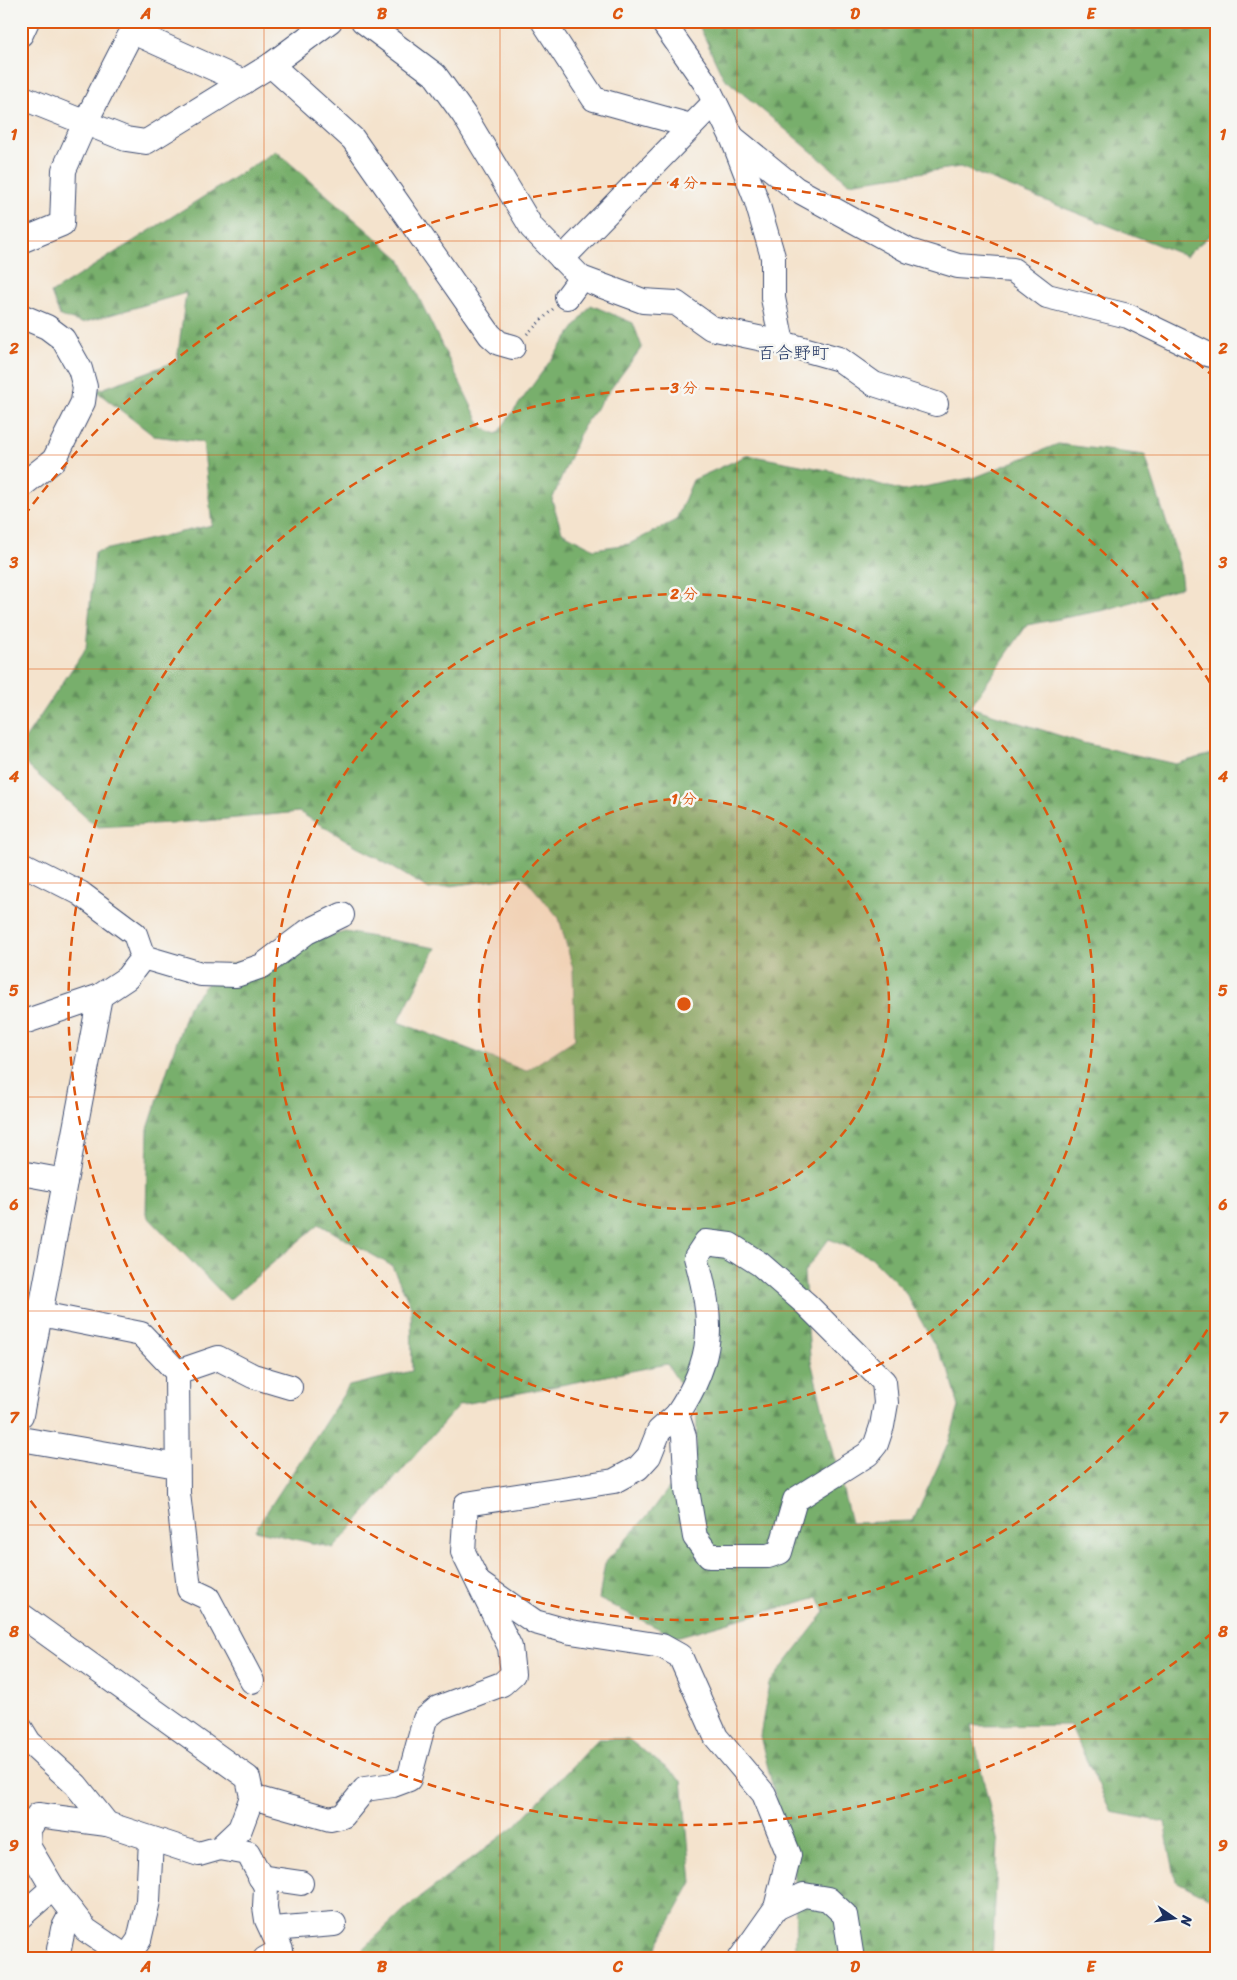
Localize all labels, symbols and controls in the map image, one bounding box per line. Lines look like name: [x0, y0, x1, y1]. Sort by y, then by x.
text: A: [140, 0, 151, 28]
text: B: [377, 0, 388, 28]
text: C: [612, 0, 624, 28]
text: D: [850, 0, 860, 28]
text: E: [1087, 0, 1097, 28]
text: 1: [11, 120, 18, 149]
text: 1: [1220, 120, 1227, 149]
text: 4 分: [669, 170, 698, 196]
text: 2: [8, 334, 19, 363]
text: 2: [1217, 334, 1228, 363]
district label: 百合野町: [757, 337, 829, 369]
text: 3 分: [669, 375, 698, 401]
text: 3: [9, 548, 19, 577]
text: 3: [1218, 548, 1228, 577]
text: 2 分: [669, 581, 698, 607]
text: 4: [8, 762, 19, 791]
text: 4: [1217, 762, 1228, 791]
text: 1 分: [671, 786, 697, 812]
text: 5: [9, 976, 19, 1005]
text: 5: [1218, 976, 1228, 1005]
centre of rings: [675, 995, 693, 1013]
text: 6: [8, 1190, 19, 1219]
text: 6: [1217, 1190, 1228, 1219]
text: 7: [9, 1403, 20, 1432]
text: 7: [1218, 1403, 1229, 1432]
text: 8: [8, 1617, 19, 1646]
text: 8: [1217, 1617, 1228, 1646]
text: 9: [9, 1831, 19, 1860]
text: 9: [1218, 1831, 1228, 1860]
north arrow: [1150, 1892, 1200, 1942]
text: N: [1173, 1912, 1200, 1929]
text: A: [140, 1952, 151, 1980]
text: B: [377, 1952, 388, 1980]
text: C: [612, 1952, 624, 1980]
text: D: [850, 1952, 860, 1980]
text: E: [1087, 1952, 1097, 1980]

